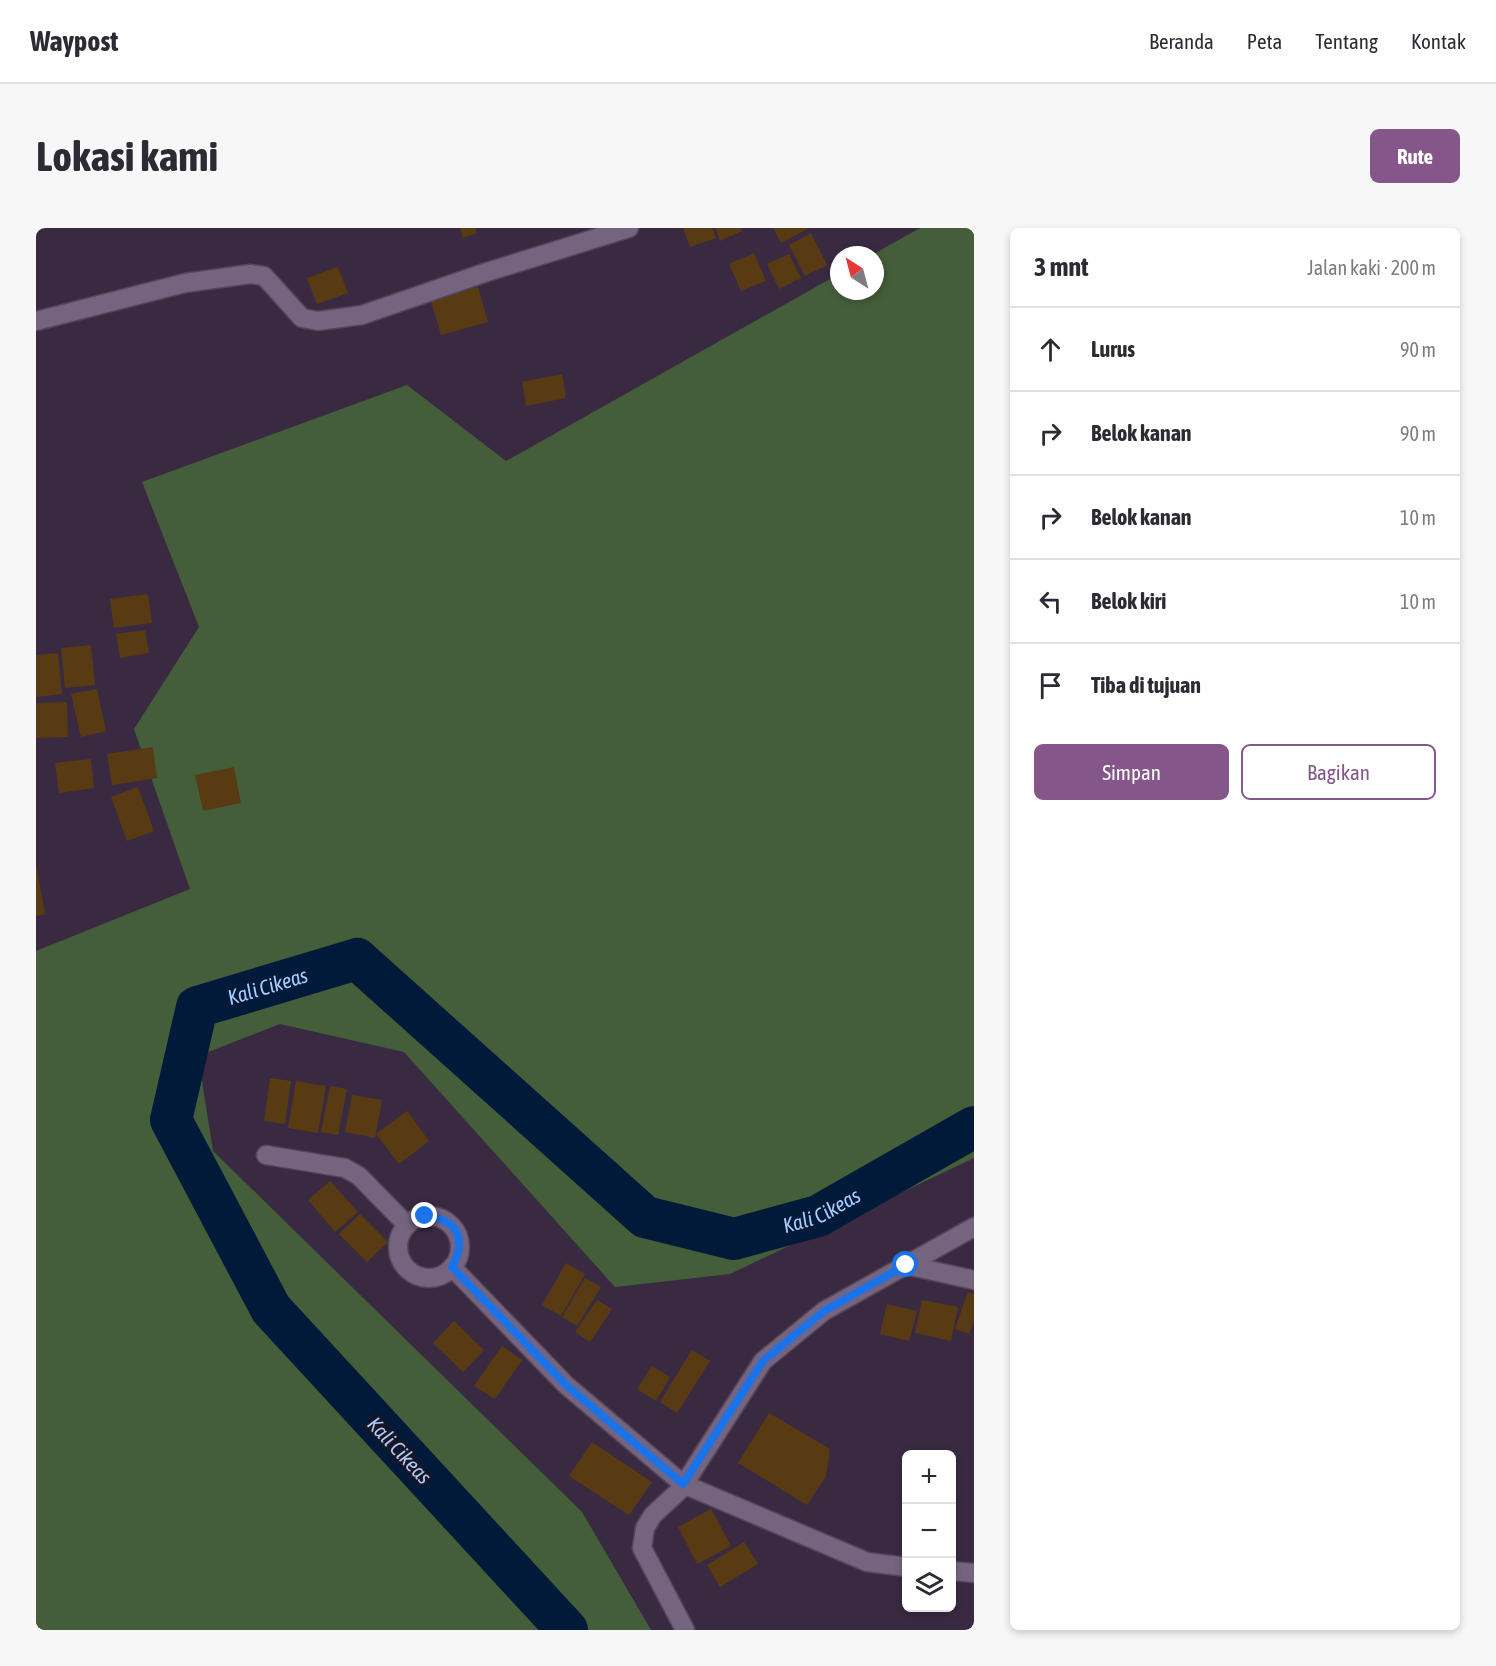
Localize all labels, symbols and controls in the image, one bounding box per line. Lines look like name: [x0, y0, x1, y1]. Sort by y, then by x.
text: Waypost: [30, 25, 118, 57]
text: Beranda: [1149, 29, 1214, 53]
text: Peta: [1247, 29, 1282, 53]
text: Tentang: [1315, 29, 1378, 53]
text: Kontak: [1411, 29, 1466, 53]
button: Rute: [1370, 129, 1460, 183]
text: Lokasi kami: [36, 132, 218, 180]
north arrow: [830, 246, 884, 300]
text: 3 mnt: [1034, 252, 1089, 282]
text: Jalan kaki · 200 m: [1307, 256, 1436, 279]
icon: ahead: [1034, 333, 1067, 366]
text: Lurus: [1091, 336, 1135, 362]
text: 90 m: [1400, 338, 1436, 361]
icon: right: [1034, 417, 1067, 450]
text: Belok kanan: [1091, 420, 1192, 446]
text: 90 m: [1400, 422, 1436, 445]
icon: right: [1034, 501, 1067, 534]
text: Belok kanan: [1091, 504, 1192, 530]
text: 10 m: [1400, 506, 1436, 529]
icon: left: [1034, 585, 1067, 618]
text: Belok kiri: [1091, 588, 1166, 614]
text: 10 m: [1400, 590, 1436, 613]
icon: arrive: [1034, 669, 1067, 702]
text: Tiba di tujuan: [1091, 672, 1201, 698]
button: Simpan: [1034, 744, 1229, 800]
button: Bagikan: [1241, 744, 1436, 800]
water label: Kali Cikeas: [225, 963, 310, 1009]
water label: Kali Cikeas: [780, 1183, 864, 1237]
route end: [411, 1202, 437, 1228]
route start: [892, 1251, 918, 1277]
water label: Kali Cikeas: [363, 1412, 437, 1488]
map controls: [902, 1450, 956, 1612]
button: +: [902, 1450, 956, 1504]
button: −: [902, 1504, 956, 1558]
button: layers: [902, 1558, 956, 1612]

